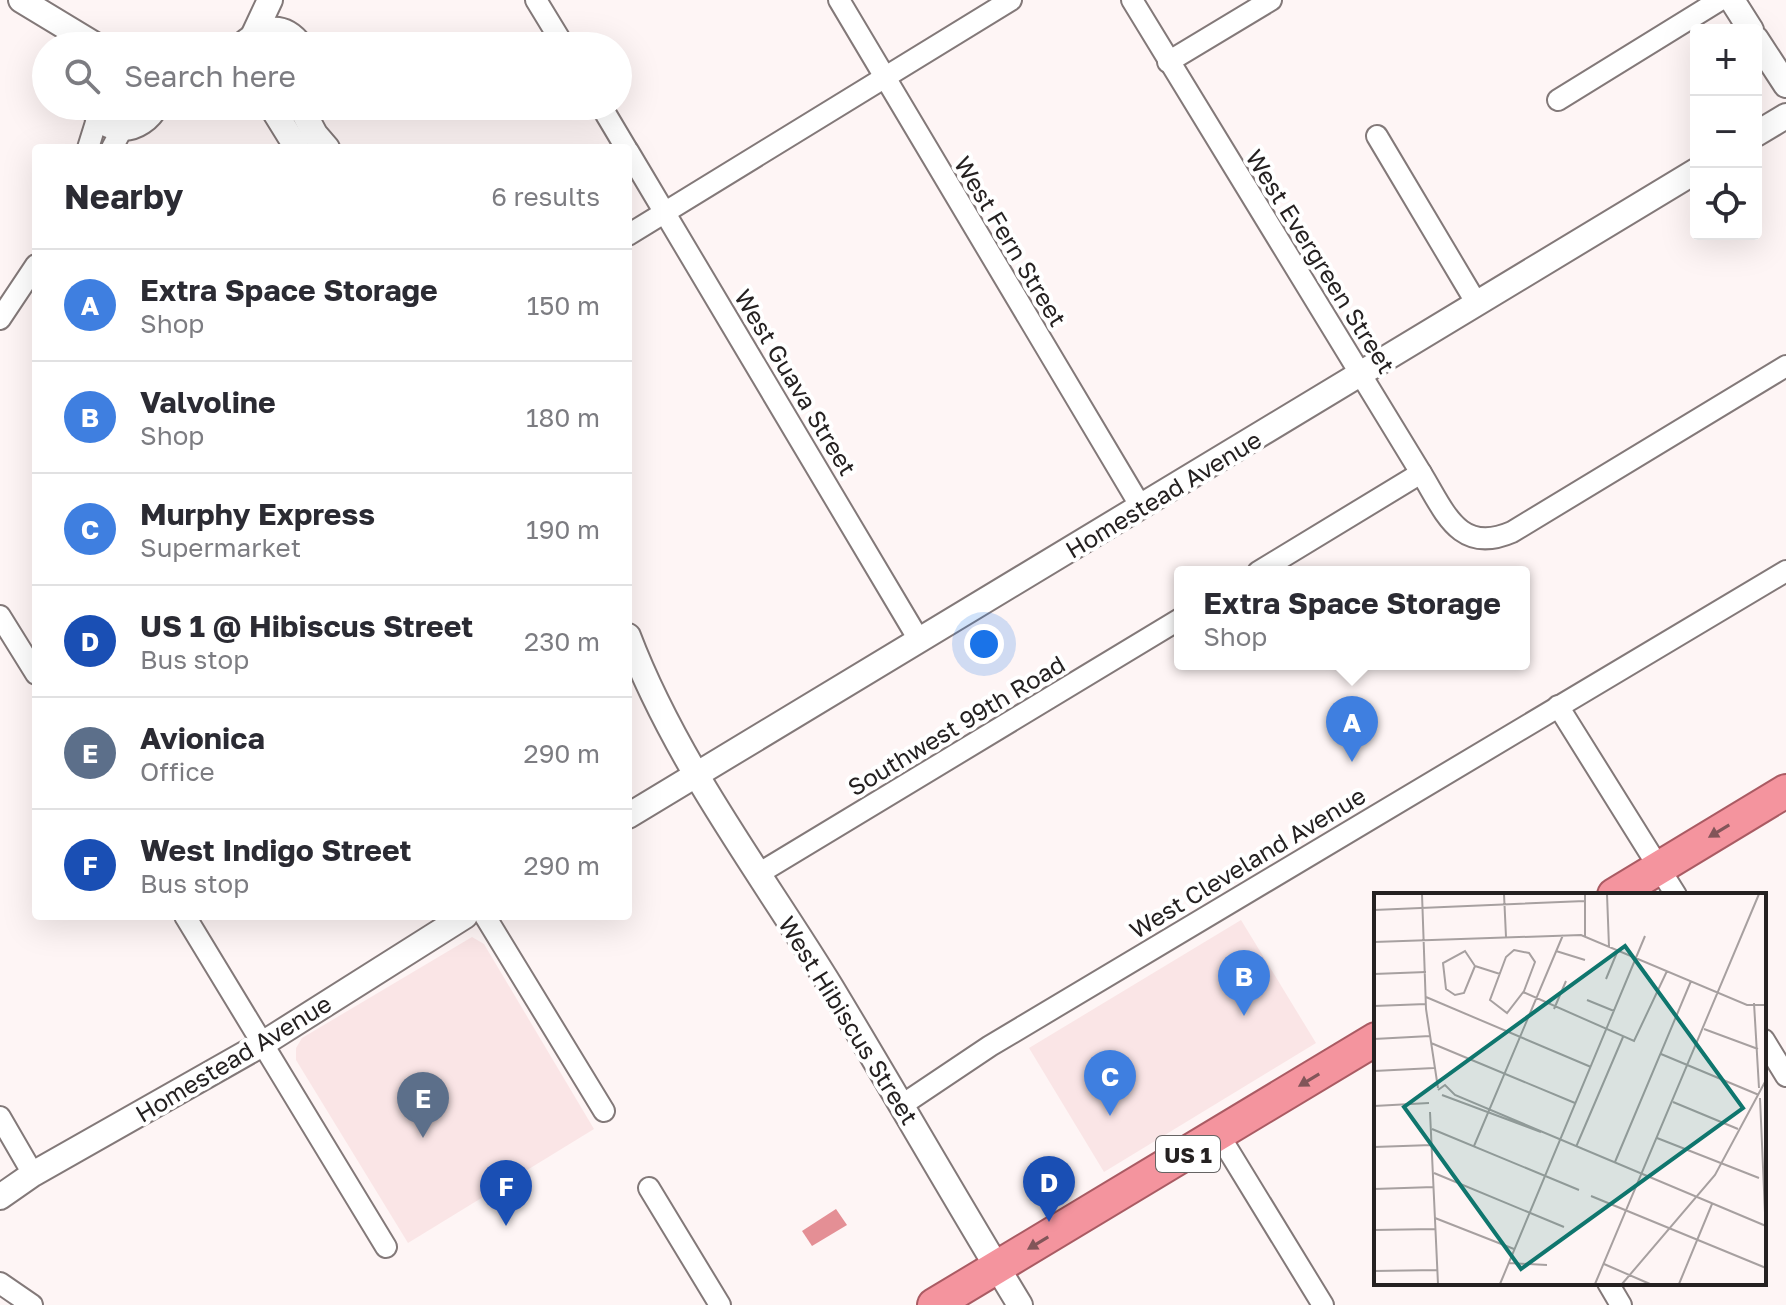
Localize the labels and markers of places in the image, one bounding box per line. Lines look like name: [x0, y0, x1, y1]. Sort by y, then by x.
pin: A: [1326, 696, 1378, 762]
pin: B: [1218, 950, 1270, 1016]
pin: C: [1084, 1050, 1136, 1116]
pin: E: [397, 1072, 449, 1138]
pin: D: [1023, 1156, 1075, 1222]
pin: F: [480, 1160, 532, 1226]

